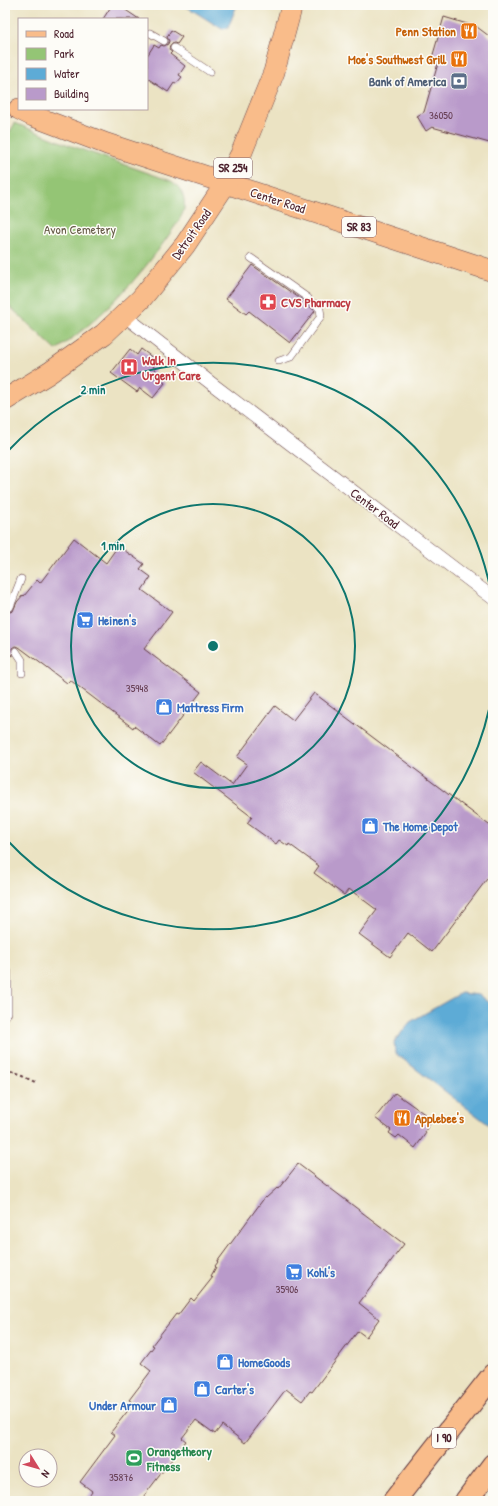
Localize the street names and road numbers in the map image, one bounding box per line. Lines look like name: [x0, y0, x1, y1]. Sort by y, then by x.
road number: SR 254: [214, 158, 252, 178]
street label: Center Road: [248, 183, 308, 217]
street label: Detroit Road: [167, 205, 215, 263]
road number: SR 83: [342, 217, 376, 237]
street label: Center Road: [347, 484, 403, 532]
road number: I 90: [432, 1428, 456, 1448]

